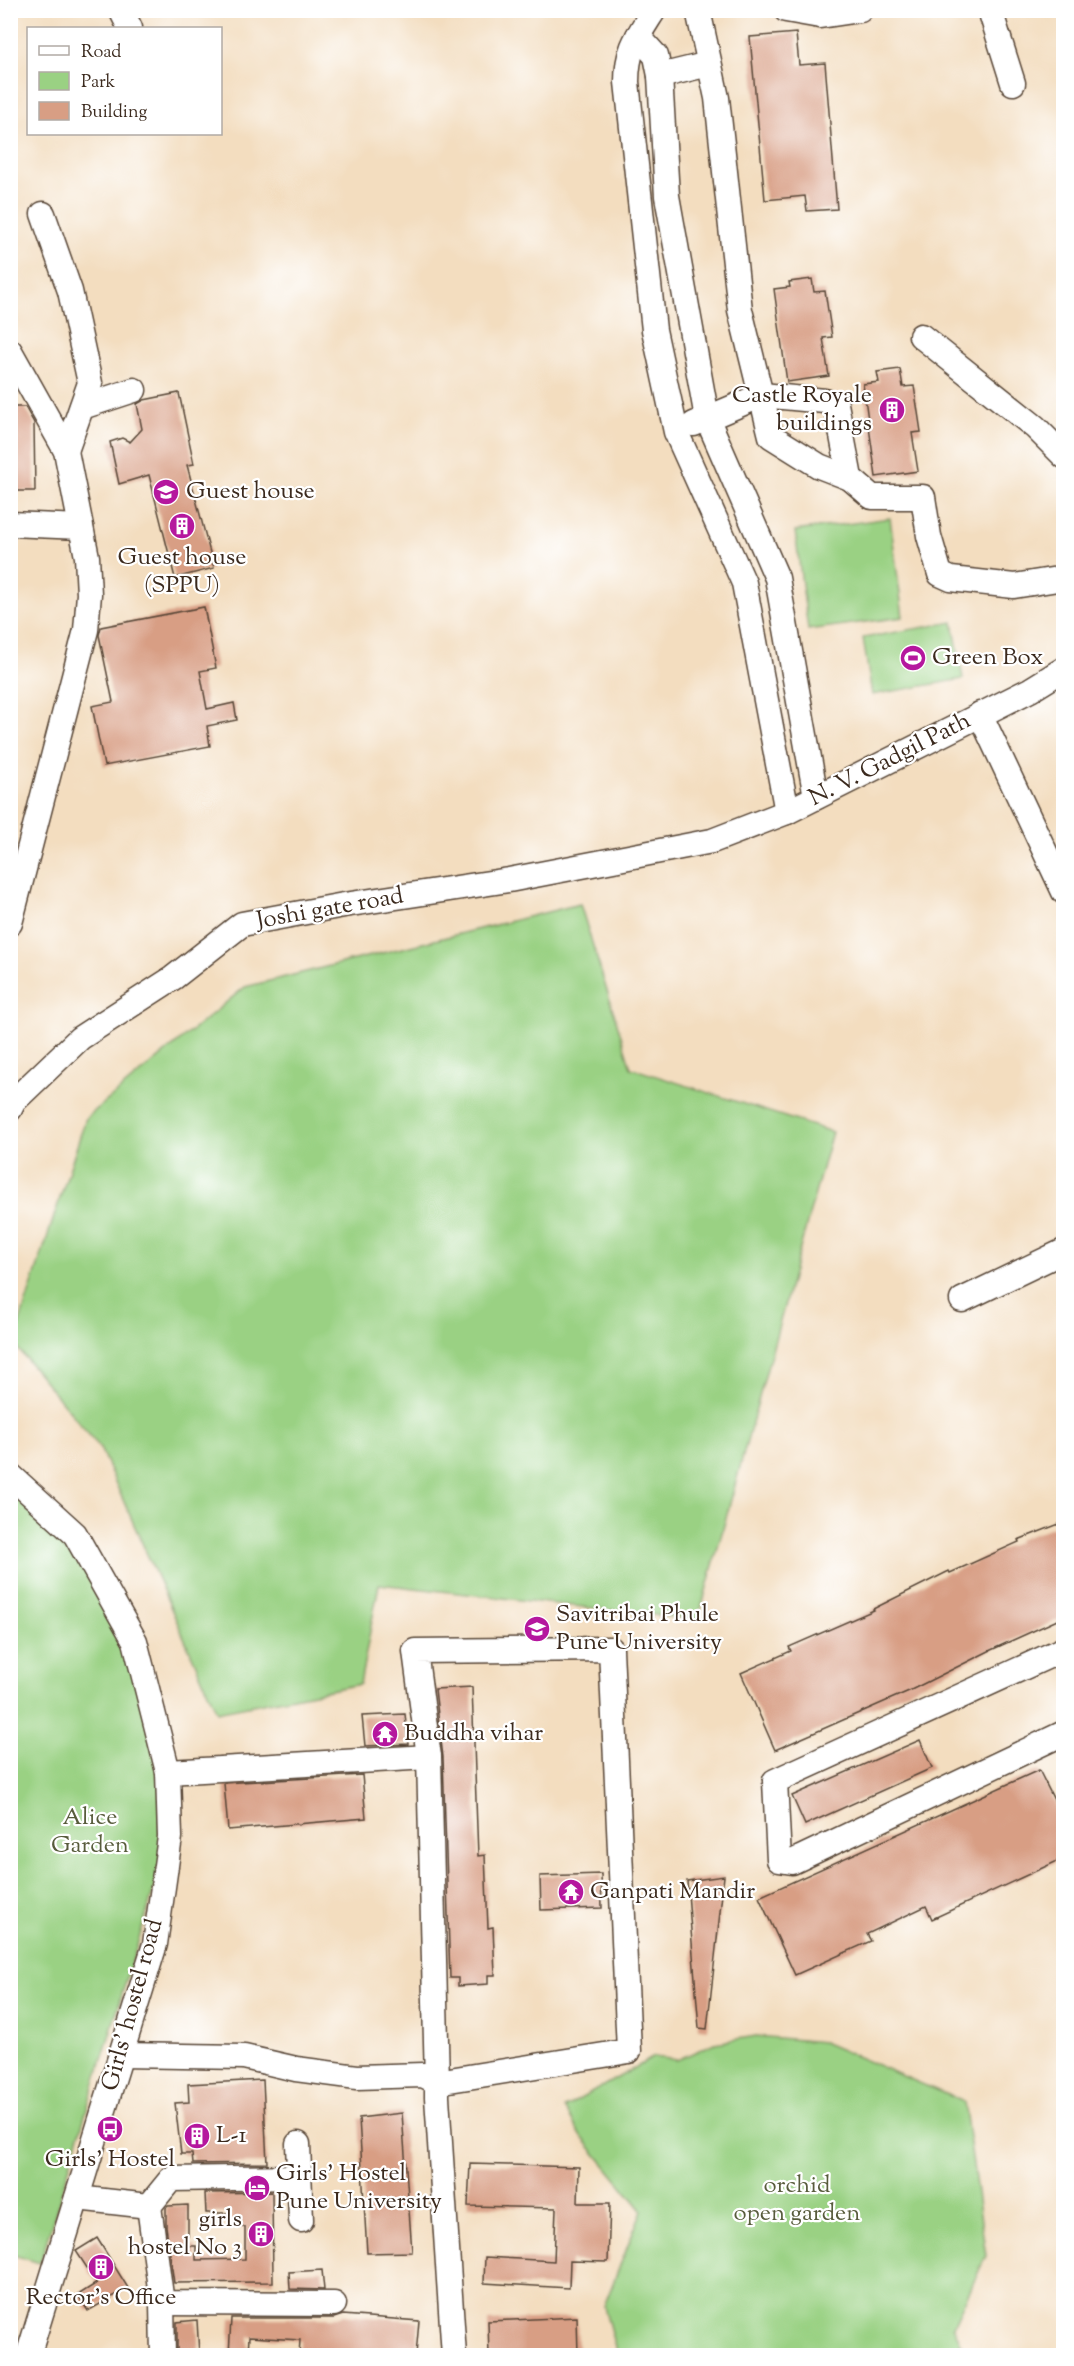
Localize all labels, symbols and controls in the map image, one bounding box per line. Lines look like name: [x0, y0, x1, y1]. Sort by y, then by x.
legend: [27, 27, 222, 135]
text: Road: [81, 40, 121, 66]
text: Park: [81, 70, 116, 96]
text: Building: [81, 100, 147, 126]
place label: Castle Royale buildings: [732, 379, 872, 441]
building icon: Castle Royale buildings: [877, 395, 907, 425]
place label: Guest house: [186, 475, 315, 509]
school or university icon: Guest house: [151, 477, 181, 507]
building icon: Guest house (SPPU): [167, 511, 197, 541]
place label: Guest house (SPPU): [118, 541, 246, 603]
place label: Green Box: [932, 641, 1043, 675]
sports icon: Green Box: [898, 643, 928, 673]
street label: N. V. Gadgil Path: [803, 704, 977, 816]
street label: Joshi gate road: [252, 879, 407, 939]
place label: Savitribai Phule Pune University: [556, 1598, 722, 1660]
school or university icon: Savitribai Phule Pune University: [522, 1614, 552, 1644]
place label: Buddha vihar: [404, 1717, 543, 1751]
temple icon: Buddha vihar: [370, 1719, 400, 1749]
park label: Alice Garden: [51, 1801, 129, 1863]
place label: Ganpati Mandir: [590, 1875, 755, 1909]
temple icon: Ganpati Mandir: [556, 1877, 586, 1907]
street label: Girls' hostel road: [94, 1915, 172, 2095]
bus stop icon: Girls' Hostel: [95, 2114, 125, 2144]
place label: L-1: [216, 2119, 247, 2153]
building icon: L-1: [182, 2121, 212, 2151]
place label: Girls' Hostel: [45, 2143, 175, 2177]
place label: Girls' Hostel Pune University: [276, 2157, 442, 2219]
park label: orchid open garden: [734, 2169, 860, 2231]
hotel icon: Girls' Hostel Pune University: [242, 2173, 272, 2203]
place label: girls hostel No 3: [128, 2203, 242, 2265]
building icon: girls hostel No 3: [246, 2219, 276, 2249]
building icon: Rector's Office: [86, 2252, 116, 2282]
place label: Rector's Office: [26, 2281, 176, 2315]

